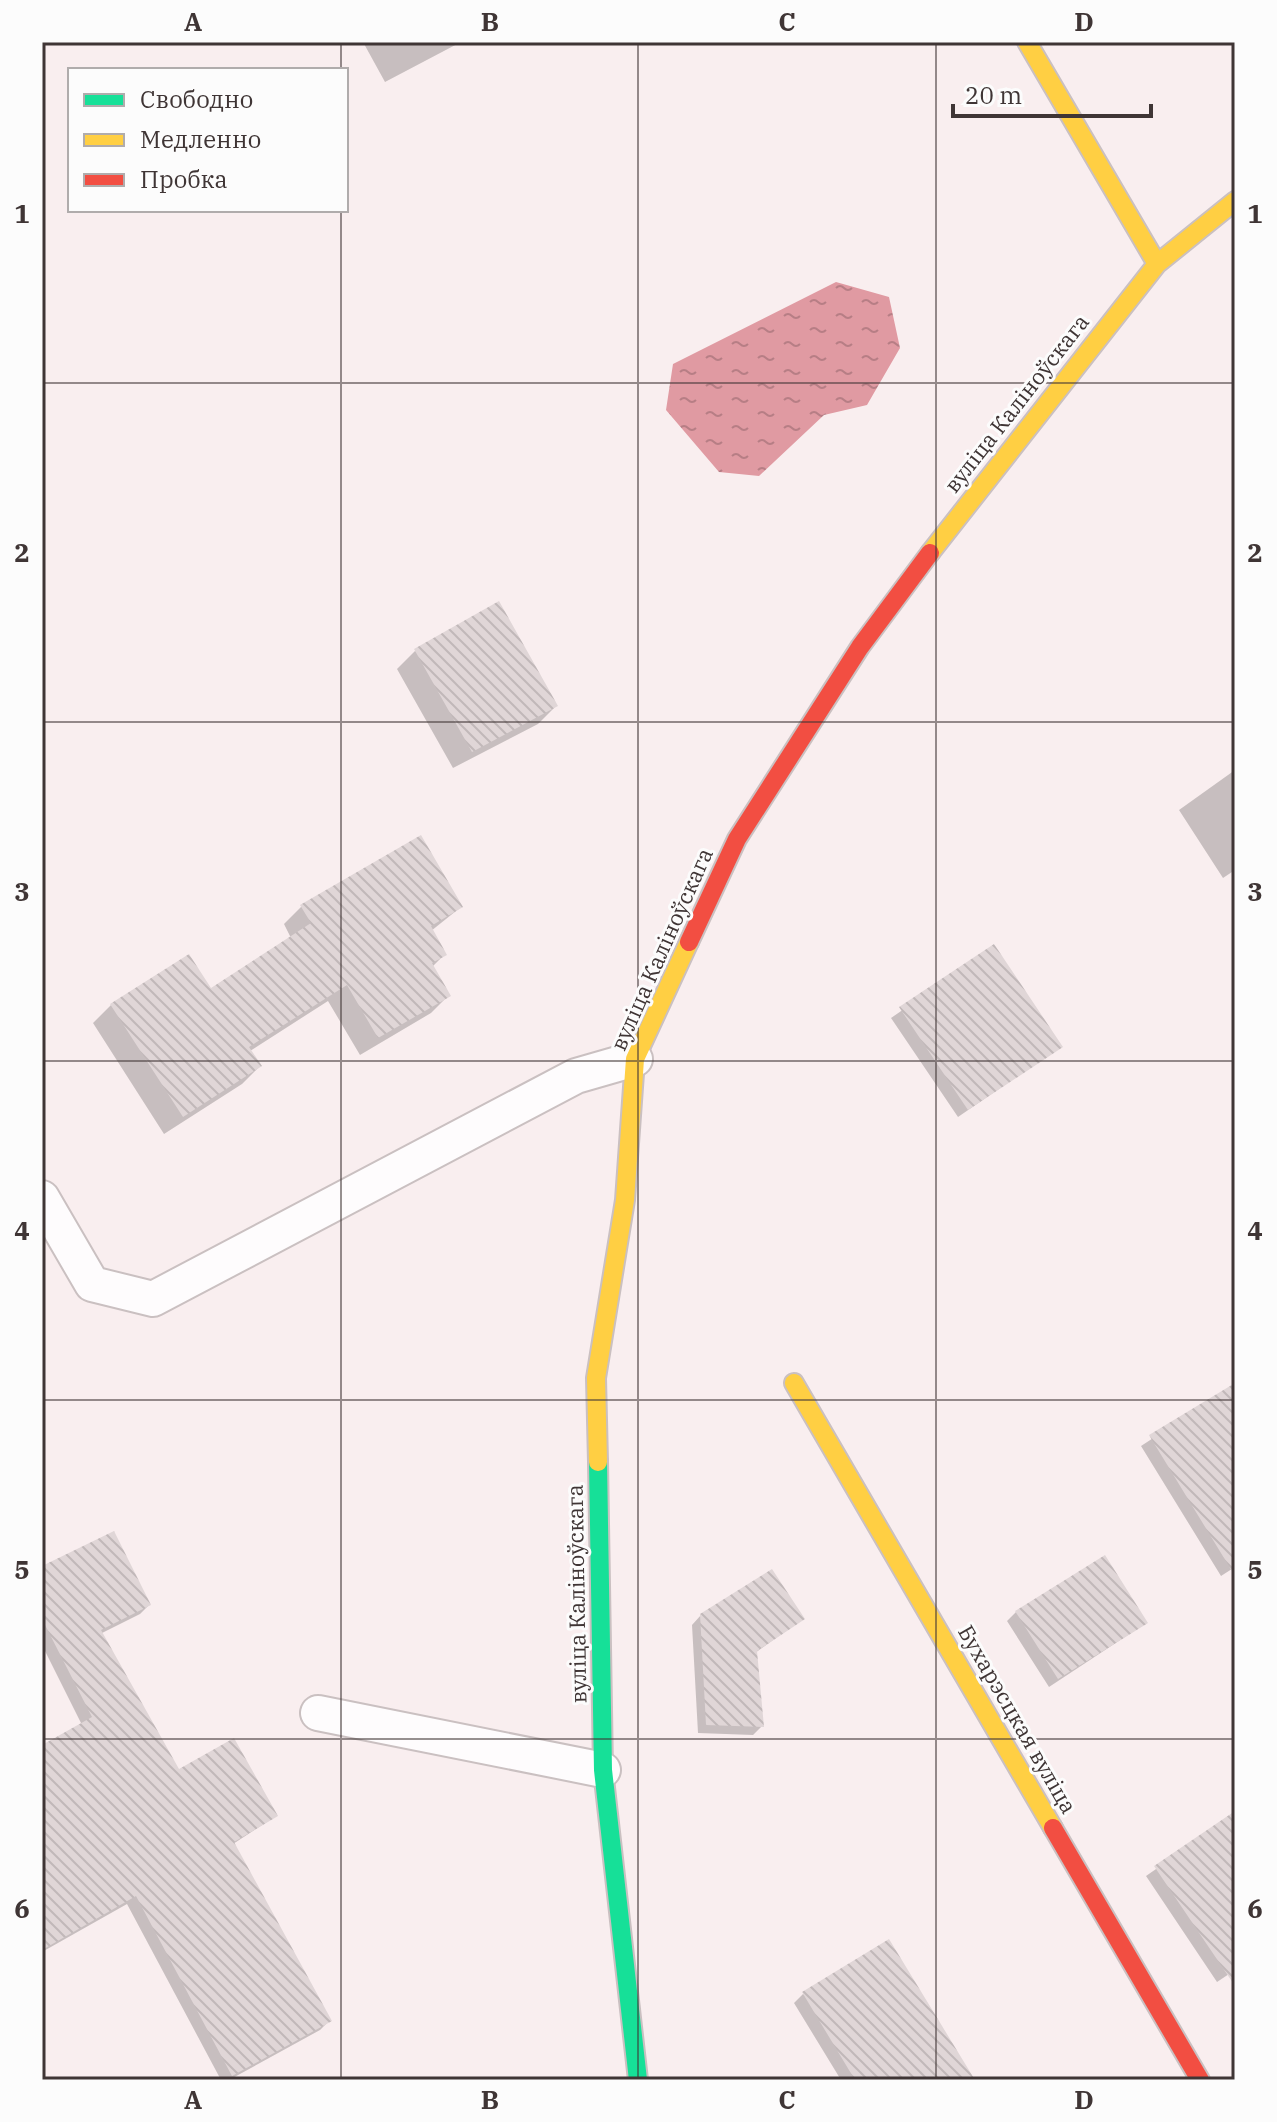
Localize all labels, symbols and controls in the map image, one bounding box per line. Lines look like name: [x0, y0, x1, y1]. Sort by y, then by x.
text: A: [184, 4, 202, 38]
text: B: [481, 4, 499, 38]
text: C: [778, 4, 796, 38]
text: D: [1074, 4, 1094, 38]
legend: [68, 68, 348, 212]
scale bar: [953, 68, 1151, 118]
text: 20 m: [965, 79, 1022, 111]
text: Свободно: [140, 83, 253, 115]
text: Медленно: [140, 123, 261, 155]
text: Пробка: [140, 163, 228, 195]
text: 1: [14, 196, 30, 230]
text: 1: [1247, 196, 1263, 230]
street label: вуліца Каліноўскага: [937, 308, 1095, 498]
text: 2: [14, 535, 30, 569]
text: 2: [1247, 535, 1263, 569]
street label: вуліца Каліноўскага: [603, 843, 719, 1055]
text: 3: [14, 874, 30, 908]
text: 3: [1247, 874, 1263, 908]
text: 4: [14, 1213, 30, 1247]
text: 4: [1247, 1213, 1263, 1247]
street label: вуліца Каліноўскага: [560, 1484, 592, 1704]
text: 5: [14, 1552, 30, 1586]
text: 5: [1247, 1552, 1263, 1586]
street label: Бухарэсцкая вуліца: [952, 1619, 1084, 1819]
text: 6: [14, 1891, 30, 1925]
text: 6: [1247, 1891, 1263, 1925]
text: A: [184, 2082, 202, 2116]
text: B: [481, 2082, 499, 2116]
text: C: [778, 2082, 796, 2116]
text: D: [1074, 2082, 1094, 2116]

